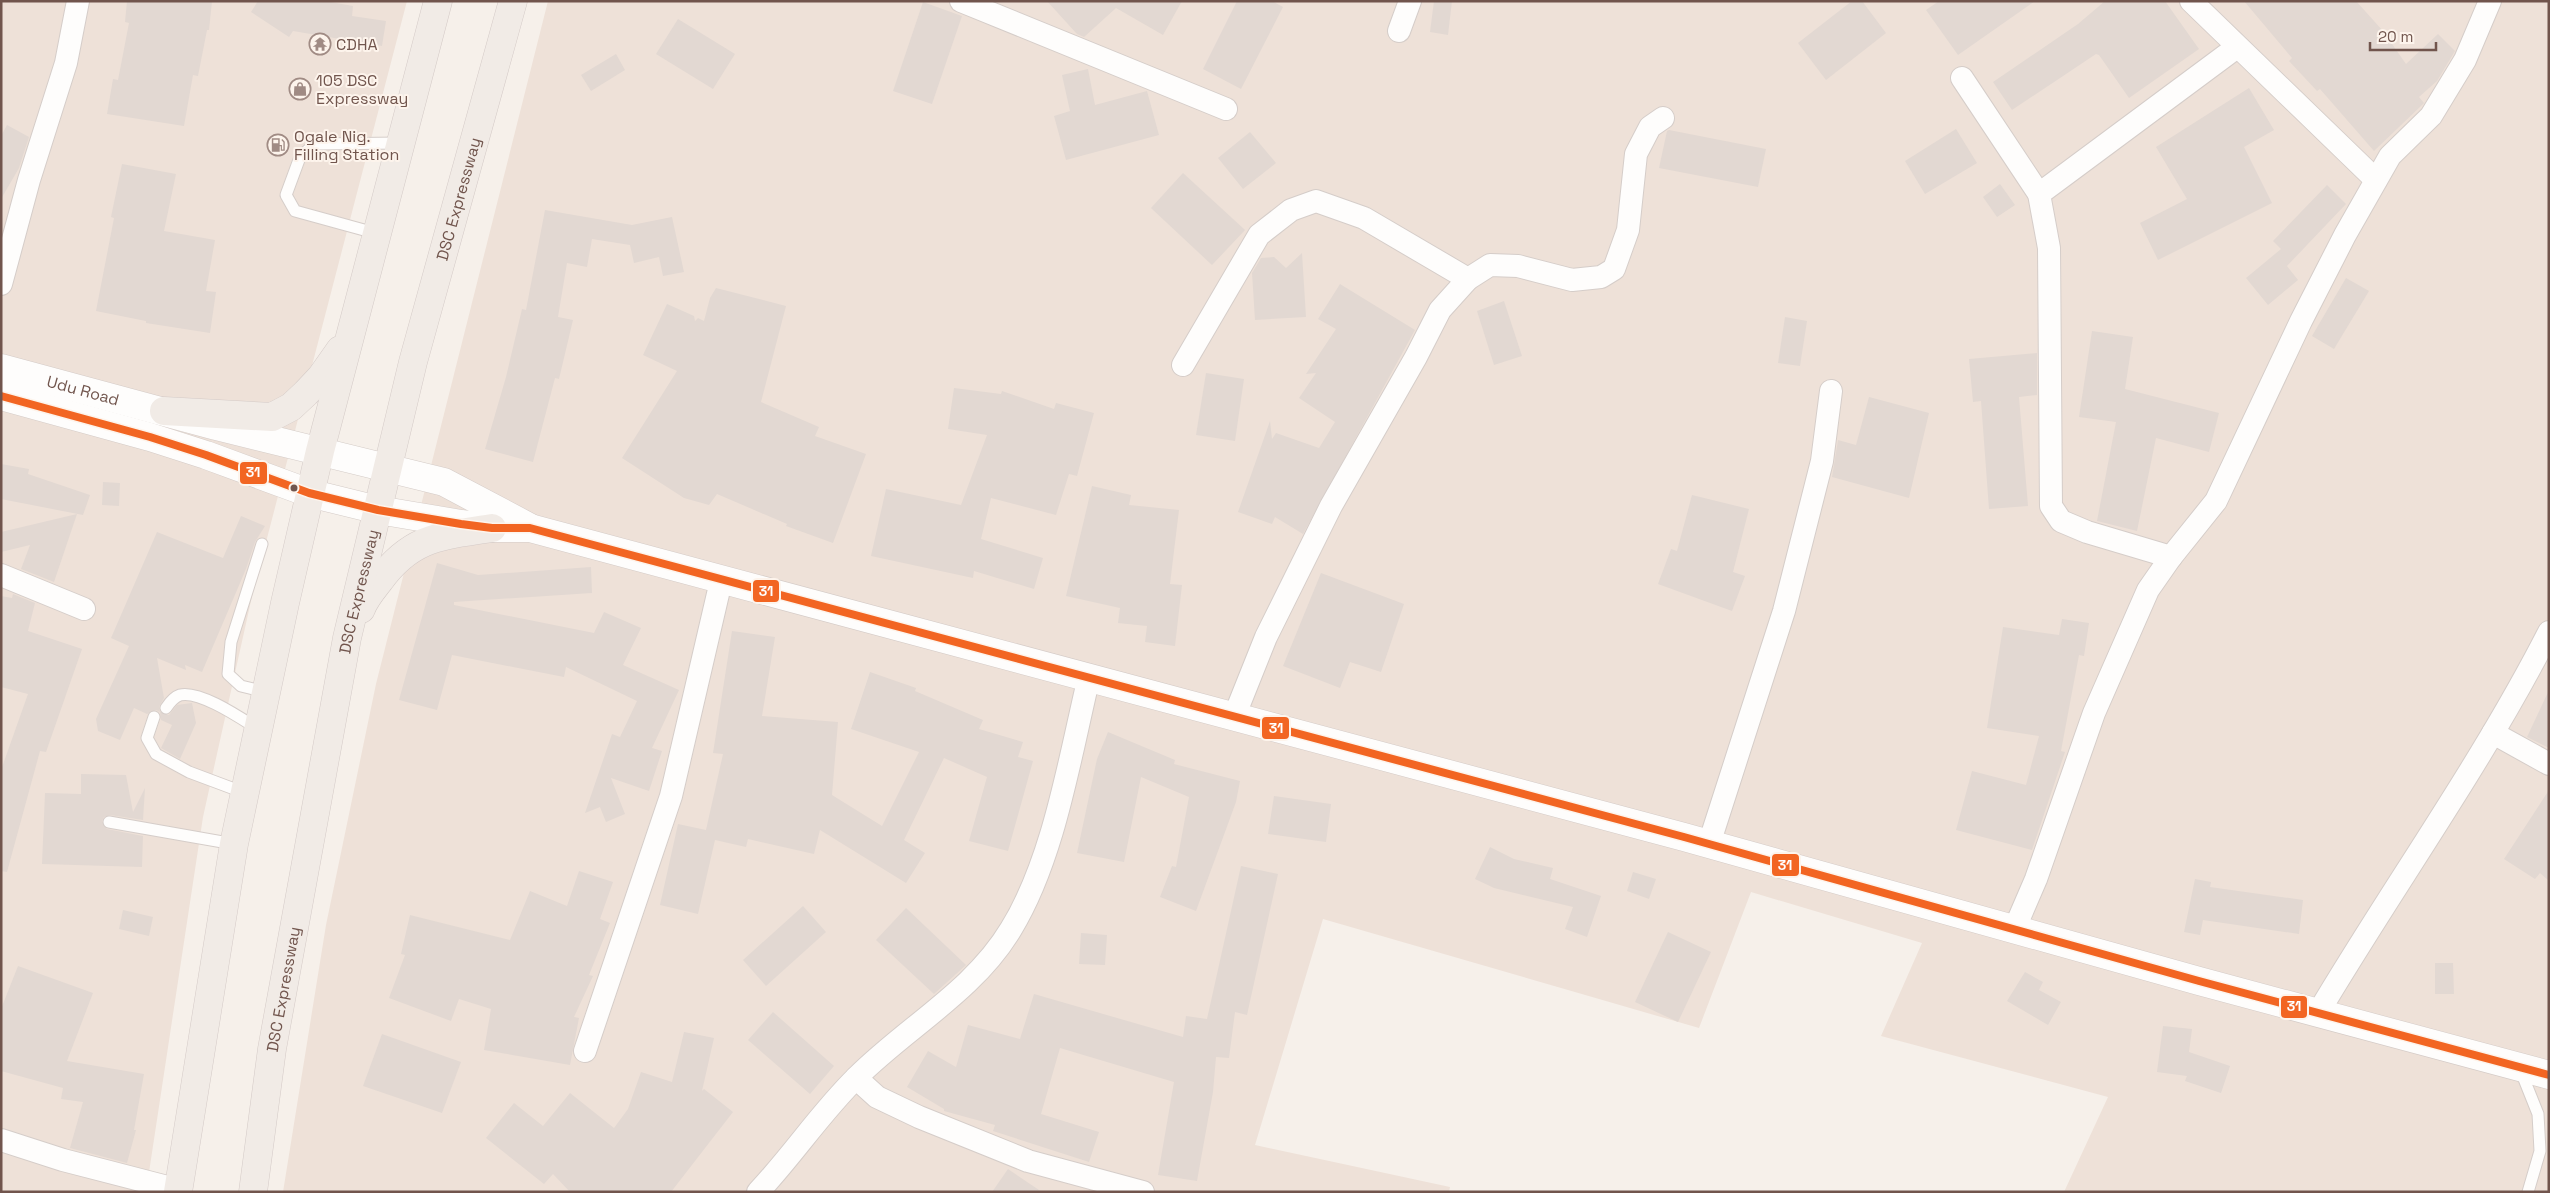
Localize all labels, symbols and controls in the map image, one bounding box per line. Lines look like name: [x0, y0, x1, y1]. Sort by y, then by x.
scale bar: [2370, 20, 2436, 52]
text: 20 m: [2378, 27, 2413, 46]
temple icon: CDHA: [308, 32, 332, 56]
place label: CDHA: [336, 34, 377, 55]
place label: 105 DSC Expressway: [316, 70, 408, 109]
shop icon: 105 DSC Expressway: [288, 77, 312, 101]
place label: Ogale Nig. Filling Station: [294, 126, 399, 165]
fuel station icon: Ogale Nig. Filling Station: [266, 133, 290, 157]
street label: DSC Expressway: [431, 135, 485, 263]
street label: Udu Road: [45, 370, 122, 410]
line badge: 31: [239, 461, 268, 485]
text: 31: [246, 463, 260, 481]
unlabelled marker: [289, 483, 299, 493]
street label: DSC Expressway: [334, 527, 383, 655]
line badge: 31: [752, 579, 780, 603]
text: 31: [759, 582, 773, 600]
line badge: 31: [1261, 716, 1290, 740]
text: 31: [1269, 719, 1283, 737]
line badge: 31: [1771, 853, 1800, 877]
text: 31: [1778, 856, 1792, 874]
street label: DSC Expressway: [261, 925, 305, 1054]
line badge: 31: [2280, 995, 2308, 1019]
text: 31: [2287, 997, 2301, 1015]

